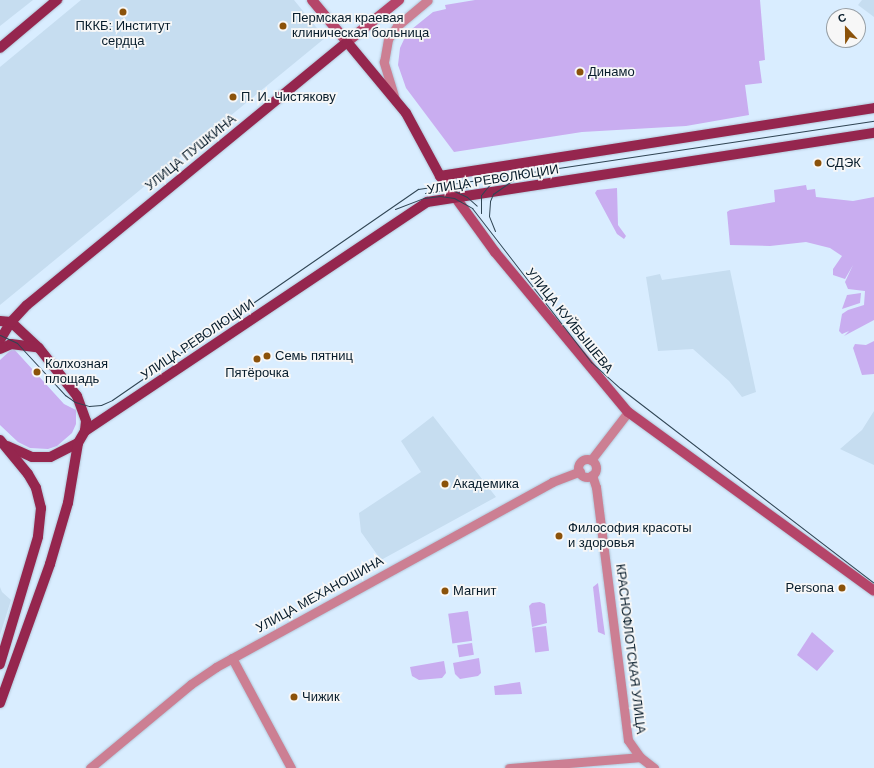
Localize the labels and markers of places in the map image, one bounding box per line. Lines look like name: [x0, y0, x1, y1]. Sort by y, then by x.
marker: ПККБ: Институт сердца: [117, 6, 129, 18]
place label: Пермская краевая клиническая больница: [292, 11, 429, 42]
place label: ПККБ: Институт сердца: [75, 19, 171, 50]
marker: Пермская краевая клиническая больница: [277, 20, 289, 32]
place label: Динамо: [588, 64, 635, 80]
marker: Динамо: [575, 67, 585, 77]
place label: П. И. Чистякову: [241, 89, 336, 105]
marker: П. И. Чистякову: [228, 92, 238, 102]
place label: СДЭК: [826, 155, 861, 171]
marker: СДЭК: [813, 158, 823, 168]
place label: Семь пятниц: [275, 348, 353, 364]
marker: Семь пятниц: [262, 351, 272, 361]
marker: Пятёрочка: [252, 354, 262, 364]
place label: Колхозная площадь: [45, 357, 108, 388]
place label: Пятёрочка: [225, 365, 289, 381]
marker: Колхозная площадь: [32, 367, 42, 377]
place label: Академика: [453, 476, 519, 492]
marker: Академика: [440, 479, 450, 489]
place label: Философия красоты и здоровья: [568, 521, 692, 552]
marker: Философия красоты и здоровья: [553, 530, 565, 542]
place label: Persona: [786, 580, 834, 596]
place label: Магнит: [453, 583, 496, 599]
marker: Persona: [837, 583, 847, 593]
marker: Магнит: [440, 586, 450, 596]
place label: Чижик: [302, 689, 340, 705]
marker: Чижик: [289, 692, 299, 702]

